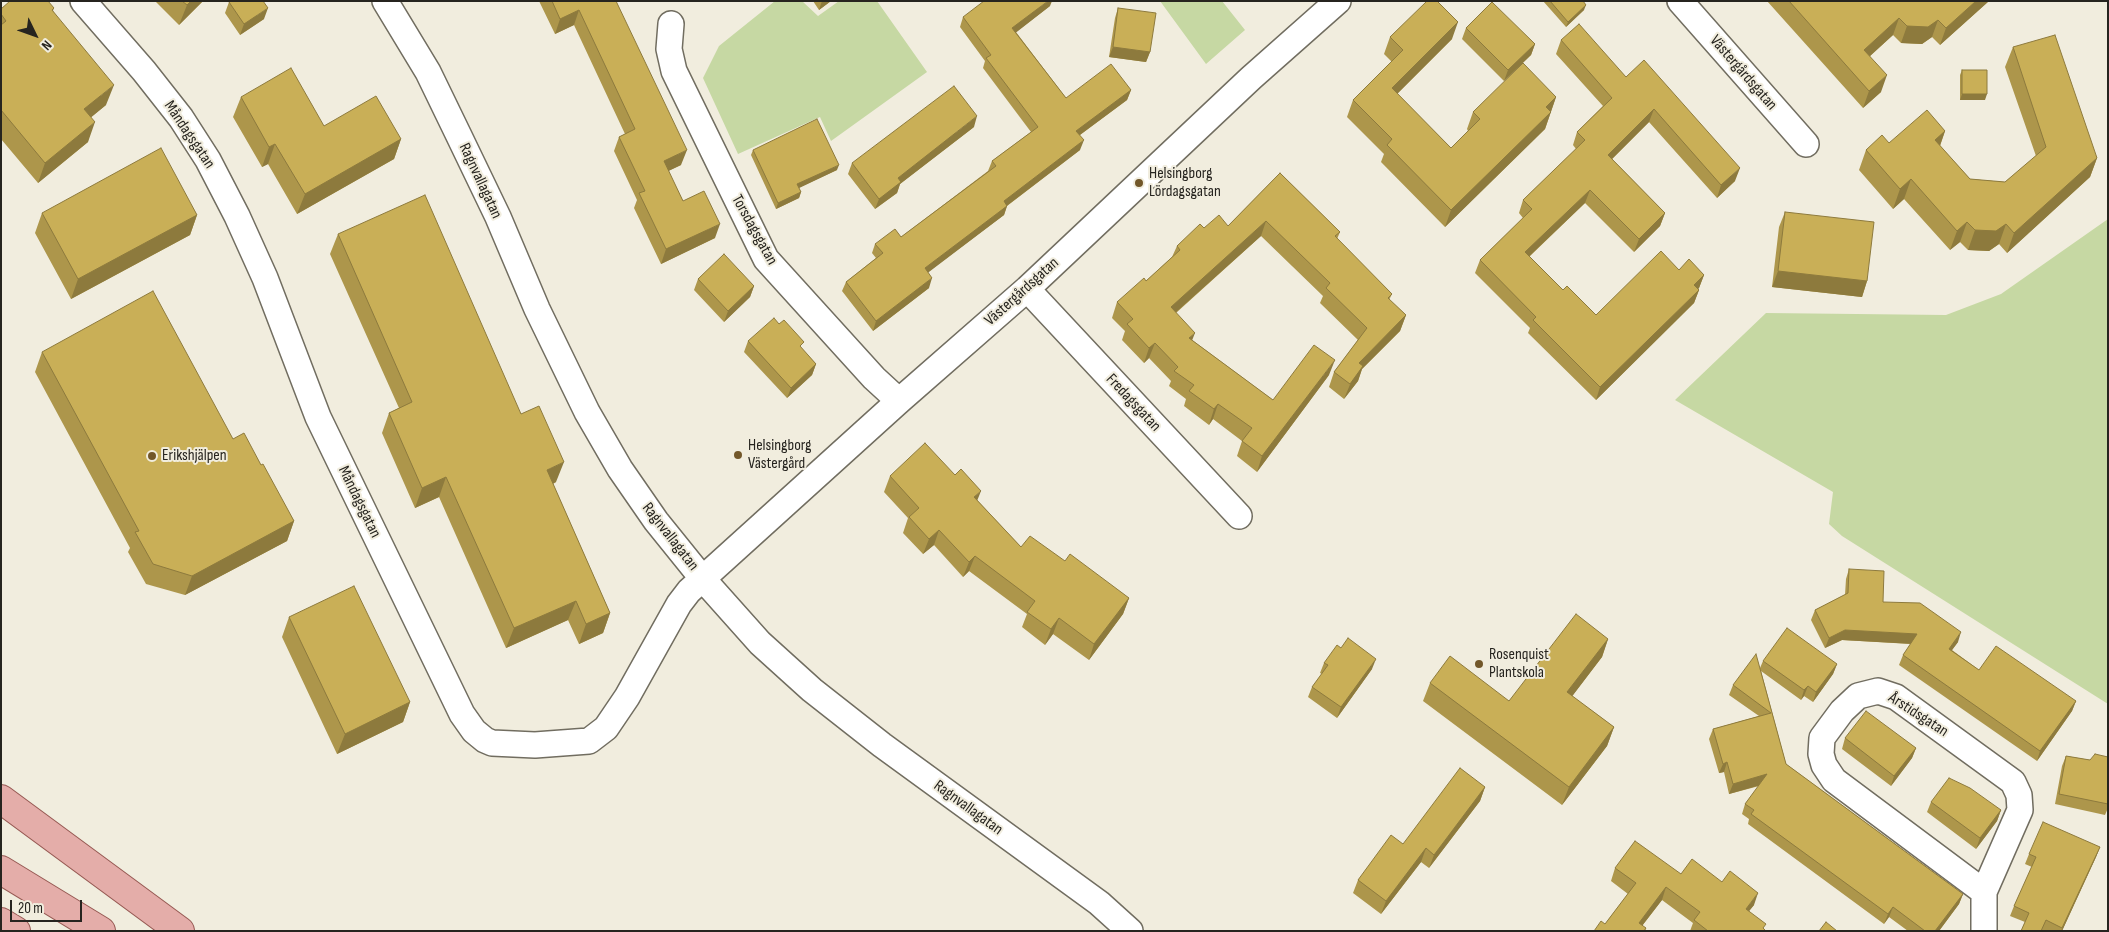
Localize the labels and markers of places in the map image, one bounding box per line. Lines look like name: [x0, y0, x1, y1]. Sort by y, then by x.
place label: Helsingborg Lördagsgatan: [1149, 164, 1221, 202]
marker: Helsingborg Lördagsgatan: [1133, 177, 1145, 189]
place label: Helsingborg Västergård: [748, 436, 811, 474]
place label: Erikshjälpen: [162, 446, 227, 466]
marker: Helsingborg Västergård: [732, 449, 744, 461]
marker: Erikshjälpen: [146, 450, 158, 462]
place label: Rosenquist Plantskola: [1489, 645, 1549, 683]
marker: Rosenquist Plantskola: [1473, 658, 1485, 670]

